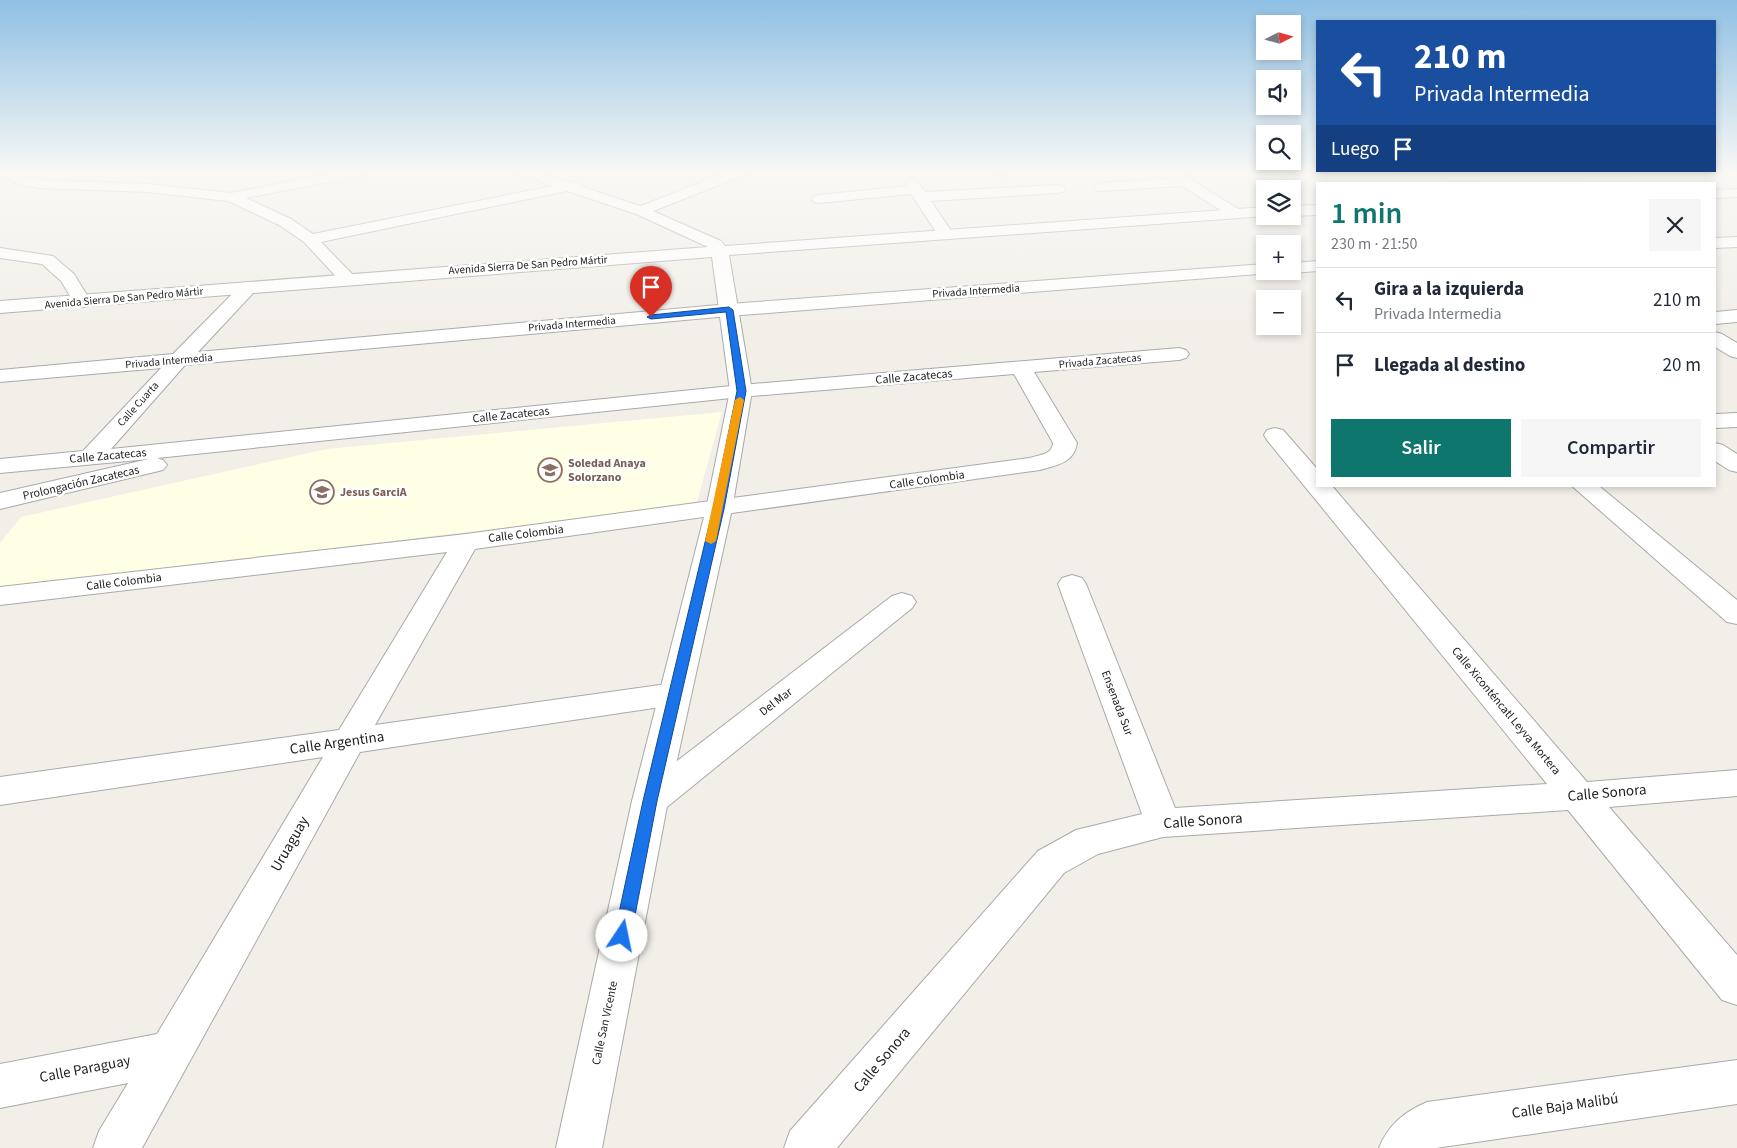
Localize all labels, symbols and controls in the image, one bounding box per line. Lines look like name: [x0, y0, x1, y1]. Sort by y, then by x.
north arrow: [1256, 15, 1301, 60]
map controls: [1256, 15, 1301, 335]
text: 210 m: [1414, 32, 1506, 82]
icon: left: [1331, 40, 1396, 105]
button: sound: [1256, 70, 1301, 115]
text: Privada Intermedia: [1414, 78, 1589, 110]
button: search: [1256, 125, 1301, 170]
icon: arrive: [1389, 135, 1417, 163]
text: Luego: [1331, 136, 1379, 163]
button: layers: [1256, 180, 1301, 225]
text: 1 min: [1331, 192, 1402, 235]
button: close: [1649, 199, 1701, 251]
text: 230 m · 21:50: [1331, 233, 1418, 255]
button: +: [1256, 235, 1301, 280]
street label: Avenida Sierra De San Pedro Mártir: [448, 252, 608, 278]
pin: [630, 266, 672, 317]
icon: arrive: [637, 273, 665, 301]
text: Gira a la izquierda: [1374, 276, 1524, 303]
street label: Privada Intermedia: [932, 280, 1020, 302]
street label: Avenida Sierra De San Pedro Mártir: [44, 284, 204, 312]
icon: left: [1331, 286, 1359, 314]
text: 210 m: [1653, 287, 1701, 314]
button: −: [1256, 290, 1301, 335]
text: Privada Intermedia: [1374, 303, 1502, 325]
street label: Privada Intermedia: [528, 313, 616, 335]
street label: Privada Intermedia: [125, 350, 213, 372]
street label: Privada Zacatecas: [1058, 350, 1142, 372]
icon: arrive: [1331, 351, 1359, 379]
text: Llegada al destino: [1374, 352, 1525, 379]
text: 20 m: [1663, 352, 1701, 379]
street label: Calle Zacatecas: [875, 365, 953, 389]
street label: Calle Cuarta: [114, 378, 162, 430]
street label: Calle Zacatecas: [472, 403, 550, 427]
button: Salir: [1331, 419, 1511, 477]
button: Compartir: [1521, 419, 1701, 477]
street label: Calle Zacatecas: [69, 444, 147, 468]
place label: Soledad Anaya Solorzano: [568, 455, 646, 486]
school or university icon: Soledad Anaya Solorzano: [537, 457, 563, 483]
street label: Prolongación Zacatecas: [21, 461, 141, 505]
street label: Calle Colombia: [888, 466, 966, 494]
school or university icon: Jesus GarciA: [309, 479, 335, 505]
place label: Jesus GarciA: [340, 484, 407, 501]
street label: Calle Colombia: [487, 521, 565, 547]
street label: Calle Colombia: [85, 569, 163, 595]
street label: Calle Xiconténcatl Leyva Mortera: [1447, 643, 1565, 779]
street label: Ensenada Sur: [1097, 668, 1138, 739]
street label: Del Mar: [756, 683, 797, 720]
street label: Calle Argentina: [289, 726, 385, 760]
street label: Calle Sonora: [1567, 779, 1647, 807]
street label: Calle Sonora: [1163, 808, 1243, 834]
street label: Uruaguay: [266, 812, 314, 876]
position arrow: [595, 909, 647, 961]
street label: Calle San Vicente: [588, 979, 622, 1067]
street label: Calle Sonora: [849, 1023, 915, 1097]
street label: Calle Paraguay: [38, 1050, 132, 1088]
street label: Calle Baja Malibú: [1510, 1088, 1620, 1124]

